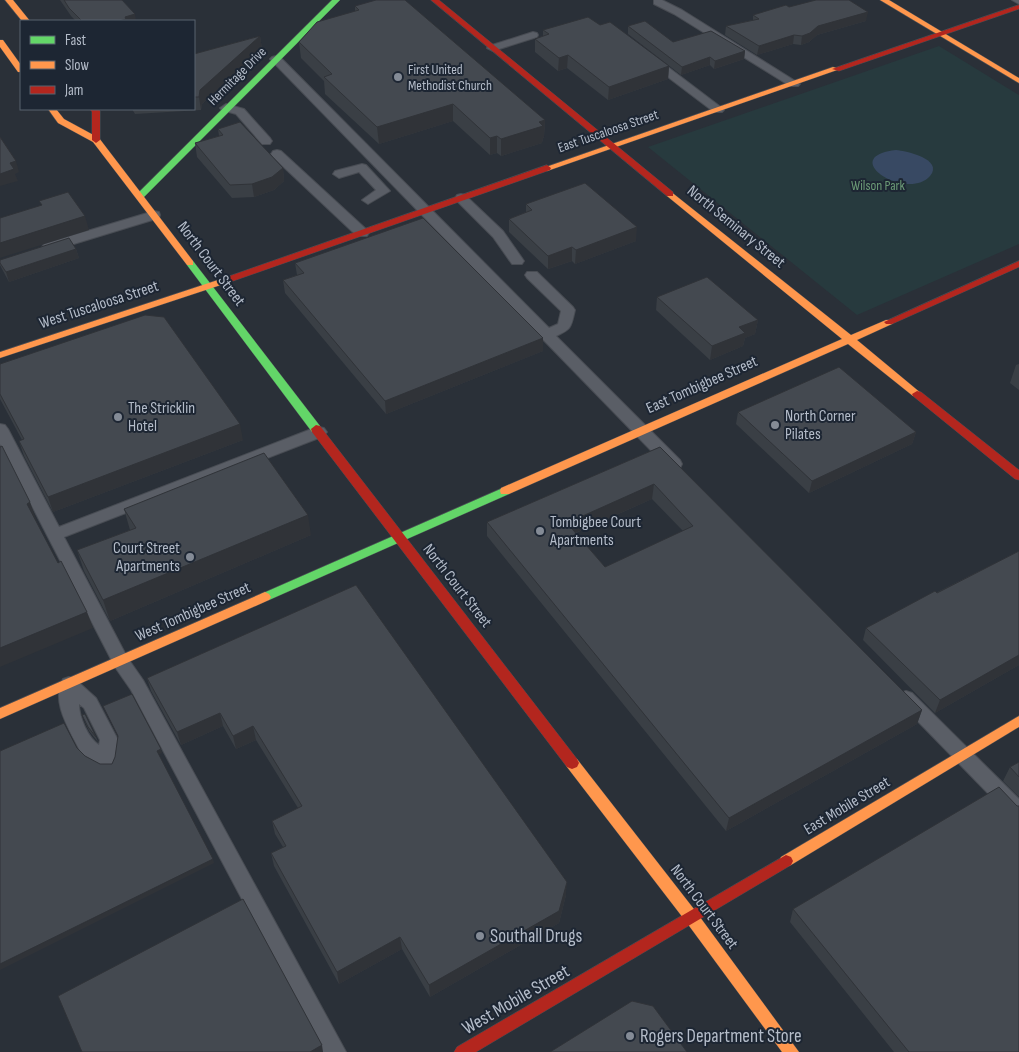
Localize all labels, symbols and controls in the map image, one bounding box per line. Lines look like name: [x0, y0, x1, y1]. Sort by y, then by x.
legend: [20, 20, 195, 110]
text: Fast: [65, 31, 87, 50]
street label: Hermitage Drive: [204, 43, 270, 109]
text: Slow: [65, 56, 89, 75]
place label: First United Methodist Church: [408, 61, 492, 94]
marker: First United Methodist Church: [392, 71, 404, 83]
text: Jam: [64, 81, 83, 100]
street label: East Tuscaloosa Street: [556, 106, 660, 156]
park label: Wilson Park: [851, 177, 906, 194]
street label: North Seminary Street: [683, 182, 789, 272]
street label: North Court Street: [173, 218, 249, 310]
street label: West Tuscaloosa Street: [37, 277, 161, 333]
street label: East Tombigbee Street: [643, 352, 761, 418]
place label: The Stricklin Hotel: [128, 399, 195, 436]
place label: North Corner Pilates: [785, 407, 856, 444]
marker: The Stricklin Hotel: [112, 411, 124, 423]
marker: North Corner Pilates: [769, 419, 781, 431]
place label: Tombigbee Court Apartments: [549, 513, 641, 550]
marker: Tombigbee Court Apartments: [534, 525, 546, 537]
place label: Court Street Apartments: [113, 539, 180, 576]
street label: North Court Street: [418, 540, 496, 632]
marker: Court Street Apartments: [184, 551, 196, 563]
street label: West Tombigbee Street: [133, 578, 254, 646]
street label: East Mobile Street: [800, 773, 894, 839]
street label: North Court Street: [666, 861, 742, 953]
place label: Southall Drugs: [490, 925, 583, 948]
marker: Southall Drugs: [474, 930, 486, 942]
street label: West Mobile Street: [458, 960, 574, 1040]
place label: Rogers Department Store: [640, 1025, 802, 1048]
marker: Rogers Department Store: [624, 1030, 636, 1042]

